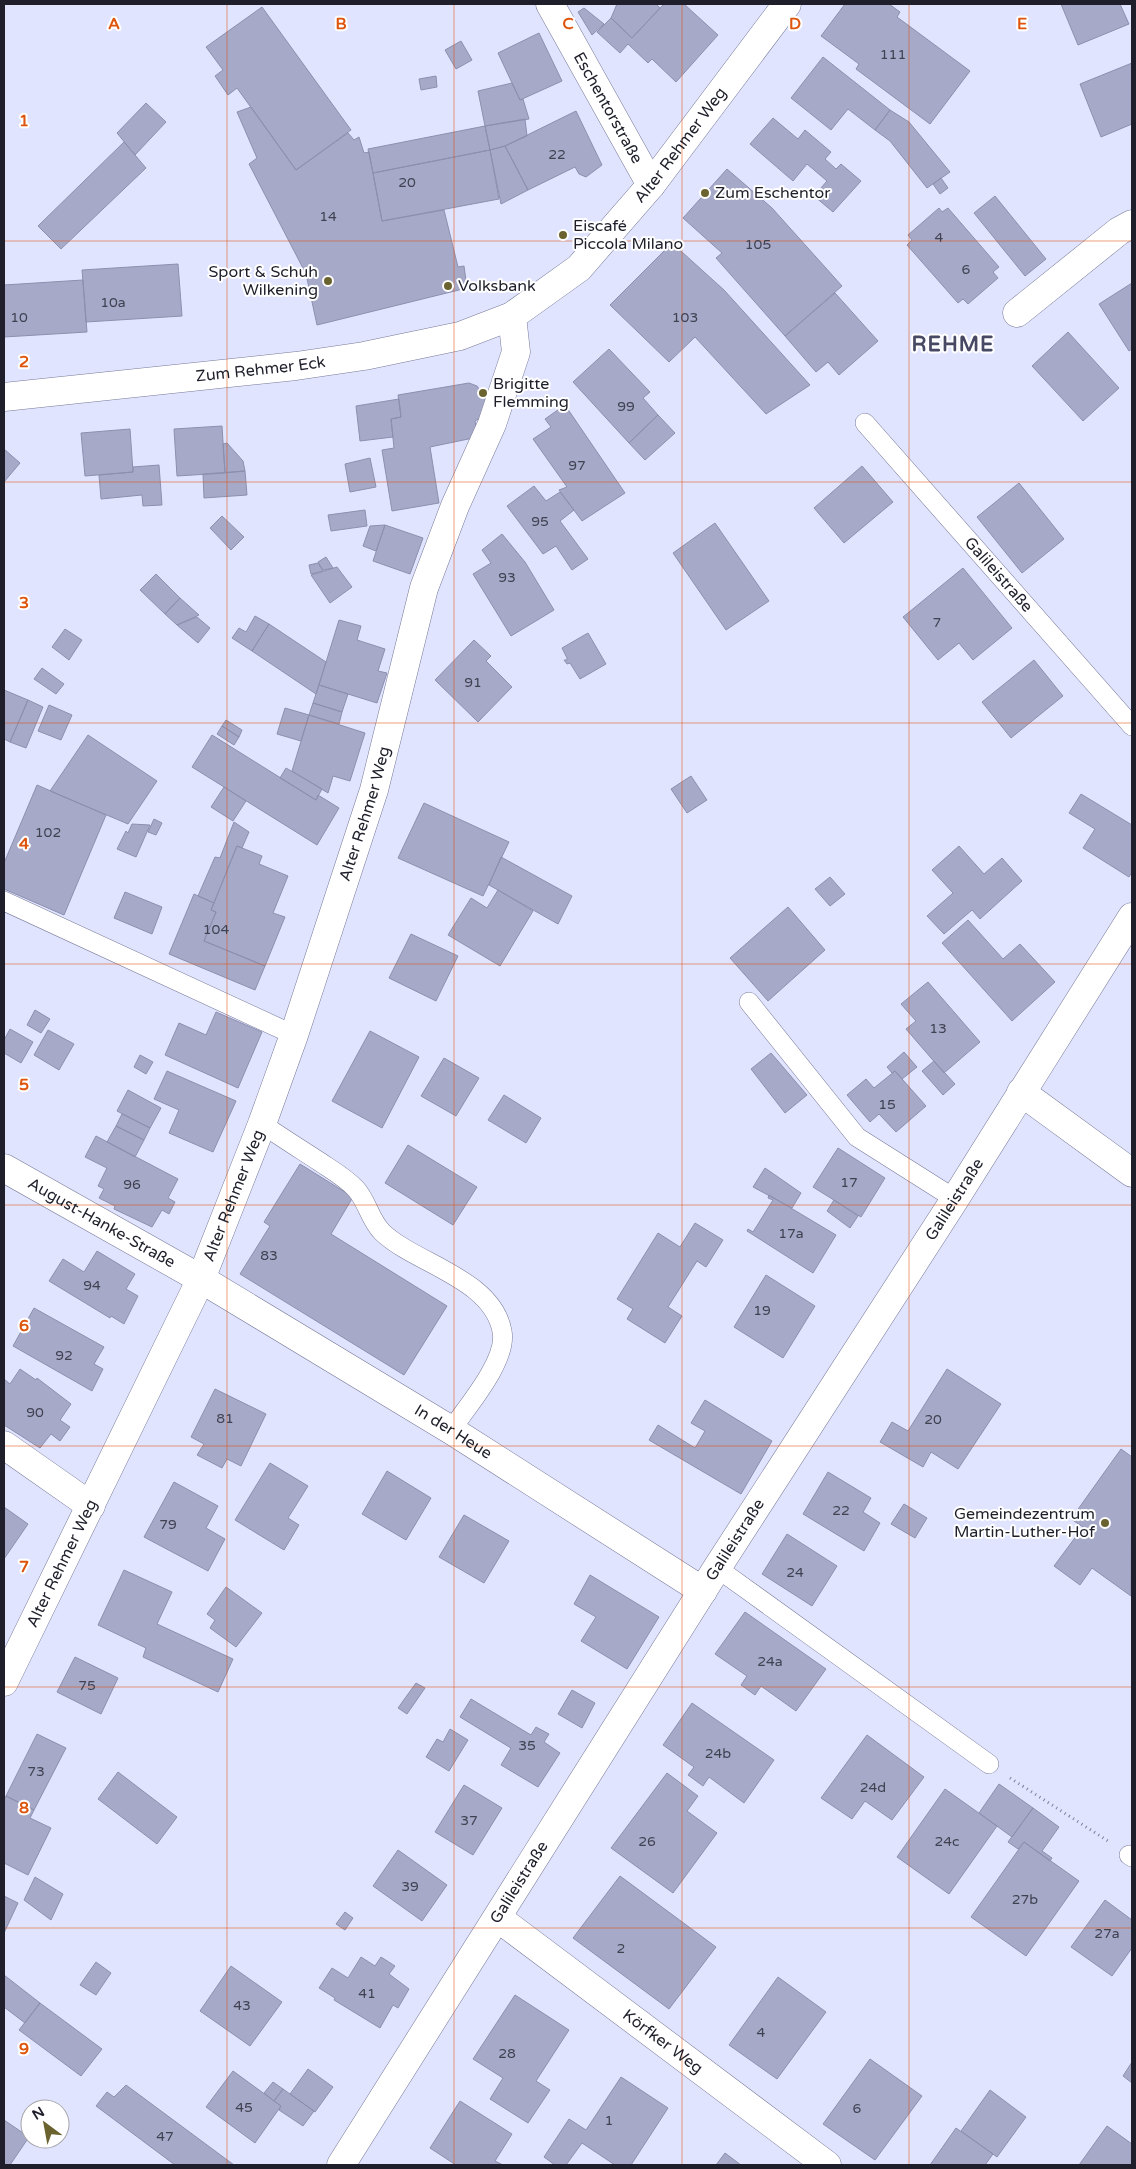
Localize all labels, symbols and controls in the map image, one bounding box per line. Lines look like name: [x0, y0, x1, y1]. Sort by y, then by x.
text: A: [108, 14, 120, 34]
text: B: [335, 14, 347, 34]
text: C: [562, 14, 574, 34]
text: D: [789, 14, 801, 34]
text: E: [1017, 14, 1027, 34]
house number: 111: [880, 46, 906, 63]
street label: Eschentorstraße: [569, 49, 647, 167]
street label: Alter Rehmer Weg: [630, 83, 731, 207]
text: 1: [19, 111, 29, 131]
house number: 22: [548, 146, 566, 163]
house number: 20: [398, 174, 416, 191]
place label: Zum Eschentor: [715, 183, 831, 203]
marker: Zum Eschentor: [699, 187, 711, 199]
house number: 14: [319, 208, 337, 225]
place label: Eiscafé Piccola Milano: [573, 216, 683, 254]
marker: Eiscafé Piccola Milano: [557, 229, 569, 241]
house number: 4: [935, 229, 944, 246]
house number: 105: [745, 236, 771, 253]
house number: 6: [962, 261, 971, 278]
place label: Sport & Schuh Wilkening: [209, 262, 318, 300]
marker: Sport & Schuh Wilkening: [322, 275, 334, 287]
place label: Volksbank: [458, 276, 536, 296]
marker: Volksbank: [442, 280, 454, 292]
house number: 10a: [100, 294, 126, 311]
house number: 10: [10, 309, 28, 326]
house number: 103: [672, 309, 698, 326]
district label: REHME: [912, 332, 994, 357]
text: 2: [19, 352, 29, 372]
street label: Zum Rehmer Eck: [195, 352, 327, 387]
place label: Brigitte Flemming: [493, 374, 569, 412]
marker: Brigitte Flemming: [477, 387, 489, 399]
house number: 99: [617, 398, 635, 415]
house number: 97: [568, 457, 586, 474]
house number: 95: [531, 513, 549, 530]
street label: Galileistraße: [960, 533, 1037, 616]
house number: 93: [498, 569, 516, 586]
text: 3: [19, 593, 29, 613]
house number: 7: [933, 614, 941, 631]
house number: 91: [464, 674, 482, 691]
street label: Alter Rehmer Weg: [335, 744, 394, 884]
house number: 102: [35, 824, 61, 841]
text: 4: [19, 834, 29, 854]
house number: 104: [203, 921, 229, 938]
house number: 13: [929, 1020, 947, 1037]
text: 5: [19, 1075, 29, 1095]
house number: 15: [878, 1096, 896, 1113]
street label: Alter Rehmer Weg: [199, 1127, 269, 1265]
street label: Galileistraße: [921, 1154, 988, 1244]
street label: August-Hanke-Straße: [24, 1174, 179, 1272]
house number: 17: [840, 1174, 858, 1191]
house number: 96: [123, 1176, 141, 1193]
house number: 17a: [778, 1225, 804, 1242]
house number: 83: [260, 1247, 278, 1264]
house number: 94: [83, 1277, 101, 1294]
house number: 19: [753, 1302, 771, 1319]
text: 6: [19, 1316, 29, 1336]
house number: 92: [55, 1347, 73, 1364]
street label: In der Heue: [411, 1400, 496, 1464]
house number: 90: [26, 1404, 44, 1421]
house number: 81: [216, 1410, 234, 1427]
house number: 20: [924, 1411, 942, 1428]
street label: Galileistraße: [701, 1495, 769, 1585]
street label: Alter Rehmer Weg: [22, 1496, 102, 1631]
house number: 22: [832, 1502, 850, 1519]
place label: Gemeindezentrum Martin-Luther-Hof: [954, 1504, 1096, 1542]
house number: 79: [159, 1516, 177, 1533]
marker: Gemeindezentrum Martin-Luther-Hof: [1099, 1517, 1111, 1529]
text: 7: [19, 1557, 29, 1577]
house number: 24: [786, 1564, 804, 1581]
house number: 24a: [757, 1653, 783, 1670]
house number: 75: [78, 1677, 96, 1694]
house number: 35: [518, 1737, 536, 1754]
house number: 24b: [705, 1745, 731, 1762]
house number: 73: [27, 1763, 45, 1780]
house number: 24d: [860, 1779, 886, 1796]
text: 8: [19, 1798, 29, 1818]
house number: 37: [460, 1812, 478, 1829]
house number: 26: [638, 1833, 656, 1850]
house number: 24c: [934, 1833, 960, 1850]
street label: Galileistraße: [486, 1837, 552, 1927]
house number: 39: [401, 1878, 419, 1895]
house number: 27b: [1012, 1891, 1038, 1908]
house number: 27a: [1094, 1925, 1120, 1942]
house number: 2: [617, 1940, 625, 1957]
house number: 41: [358, 1985, 376, 2002]
house number: 43: [233, 1997, 251, 2014]
street label: Körfker Weg: [619, 2005, 707, 2078]
house number: 4: [757, 2024, 766, 2041]
text: 9: [19, 2039, 29, 2059]
house number: 28: [498, 2045, 516, 2062]
north arrow: [20, 2099, 70, 2149]
house number: 45: [235, 2099, 253, 2116]
house number: 6: [853, 2100, 862, 2117]
text: N: [29, 2103, 48, 2124]
house number: 1: [605, 2112, 613, 2129]
house number: 47: [156, 2128, 174, 2145]

